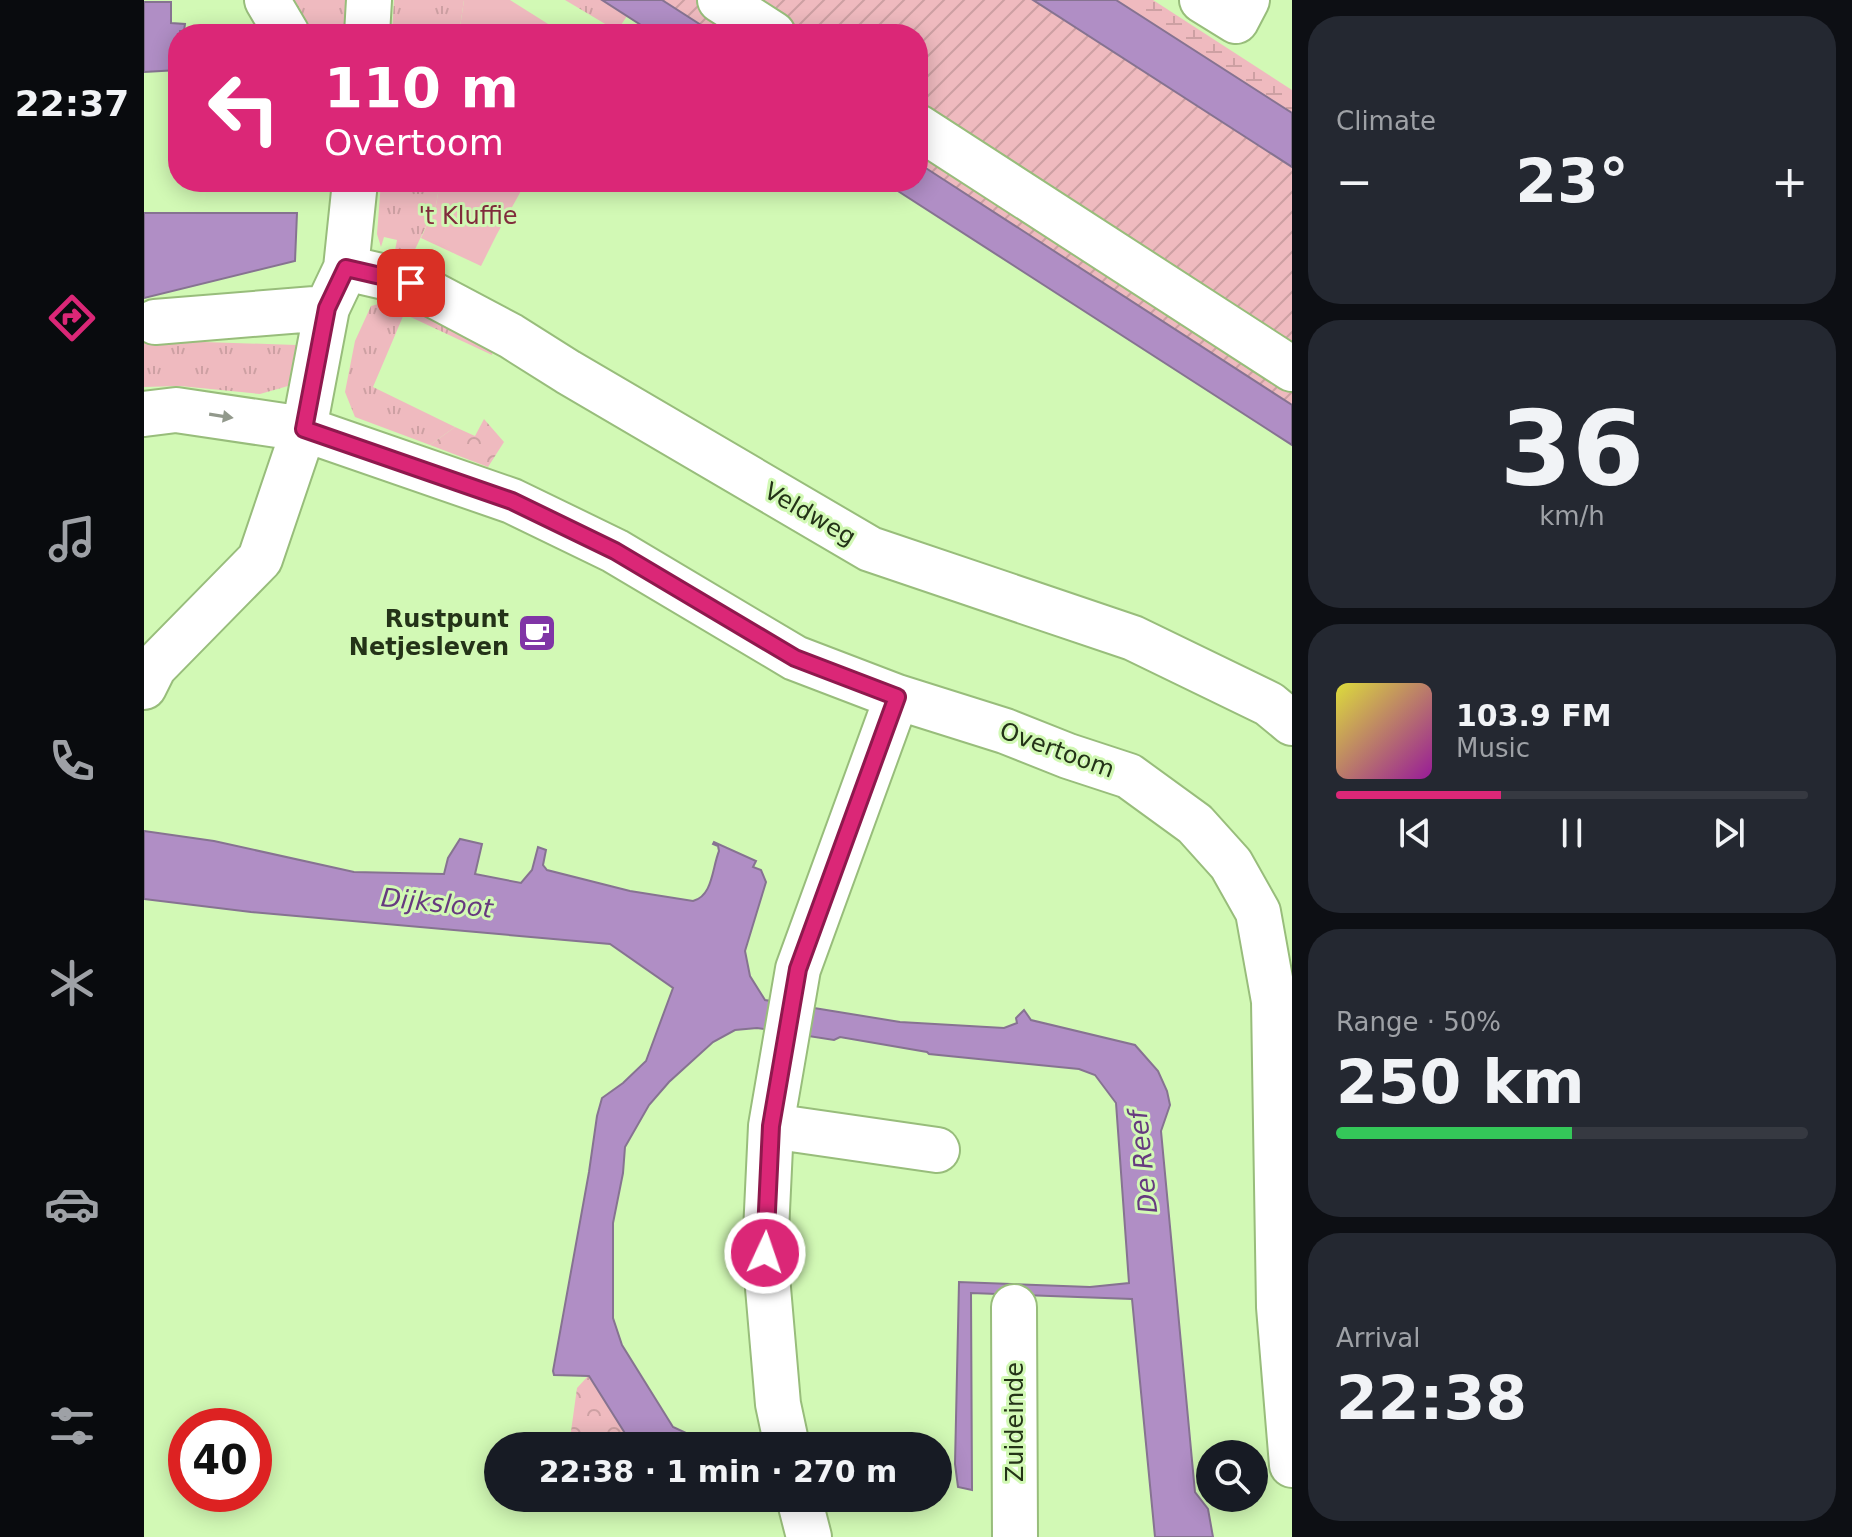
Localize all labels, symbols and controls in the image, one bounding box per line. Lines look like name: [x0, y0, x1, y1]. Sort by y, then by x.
text: 110 m: [324, 55, 519, 120]
icon: left: [192, 56, 296, 160]
text: 22:37: [15, 83, 129, 124]
text: Climate: [1336, 106, 1436, 136]
text: Overtoom: [324, 122, 504, 163]
text: 23°: [1515, 146, 1629, 216]
text: −: [1336, 156, 1373, 207]
text: +: [1771, 156, 1808, 207]
park label: 't Kluffie: [418, 202, 518, 230]
pin: [377, 249, 445, 317]
icon: arrive: [389, 261, 433, 305]
icon: directions: [44, 290, 100, 346]
text: 36: [1500, 388, 1644, 510]
one-way arrow: [209, 411, 234, 423]
street label: Veldweg: [759, 477, 861, 551]
text: km/h: [1539, 501, 1605, 531]
icon: music: [44, 511, 100, 567]
place label: Rustpunt Netjesleven: [349, 605, 509, 661]
cafe icon: Rustpunt Netjesleven: [516, 612, 558, 654]
text: 103.9 FM: [1456, 698, 1612, 733]
street label: Overtoom: [996, 716, 1118, 784]
icon: phone: [44, 733, 100, 789]
text: Music: [1456, 733, 1530, 763]
icon: previous: [1393, 811, 1437, 855]
icon: pause: [1550, 811, 1594, 855]
icon: next: [1707, 811, 1751, 855]
water label: Dijksloot: [380, 882, 495, 924]
icon: climate: [44, 955, 100, 1011]
text: Range · 50%: [1336, 1007, 1501, 1037]
text: 250 km: [1336, 1047, 1585, 1117]
water label: De Reef: [1122, 1105, 1163, 1215]
icon: car: [44, 1176, 100, 1232]
position arrow: [723, 1211, 807, 1295]
text: Arrival: [1336, 1323, 1420, 1353]
street label: Zuideinde: [1001, 1362, 1029, 1482]
text: 22:38: [1336, 1363, 1527, 1433]
icon: filters: [44, 1398, 100, 1454]
speed limit sign: 40: [168, 1408, 272, 1512]
map controls: [1196, 1440, 1268, 1512]
button: search: [1196, 1440, 1268, 1512]
text: 22:38 · 1 min · 270 m: [539, 1454, 897, 1489]

